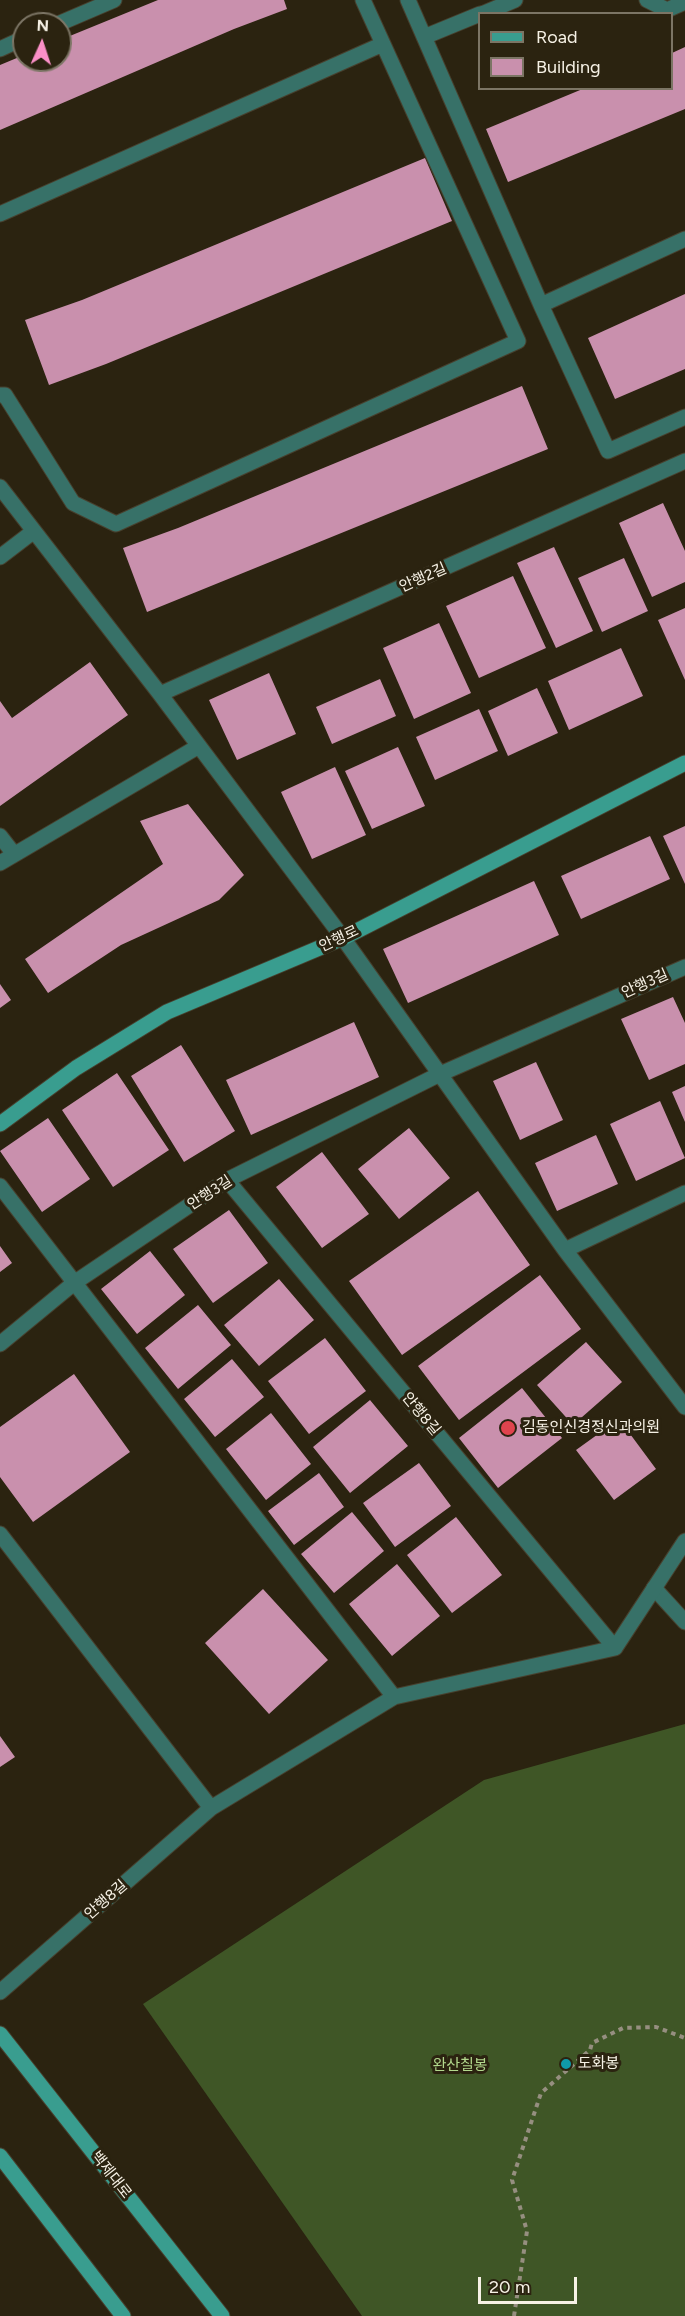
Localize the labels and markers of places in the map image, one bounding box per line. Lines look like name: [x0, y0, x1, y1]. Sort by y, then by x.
marker: 김동인신경정신과의원: [499, 1419, 517, 1437]
place label: 김동인신경정신과의원: [522, 1419, 660, 1437]
place label: 도화봉: [578, 2055, 619, 2073]
marker: 도화봉: [559, 2057, 573, 2071]

